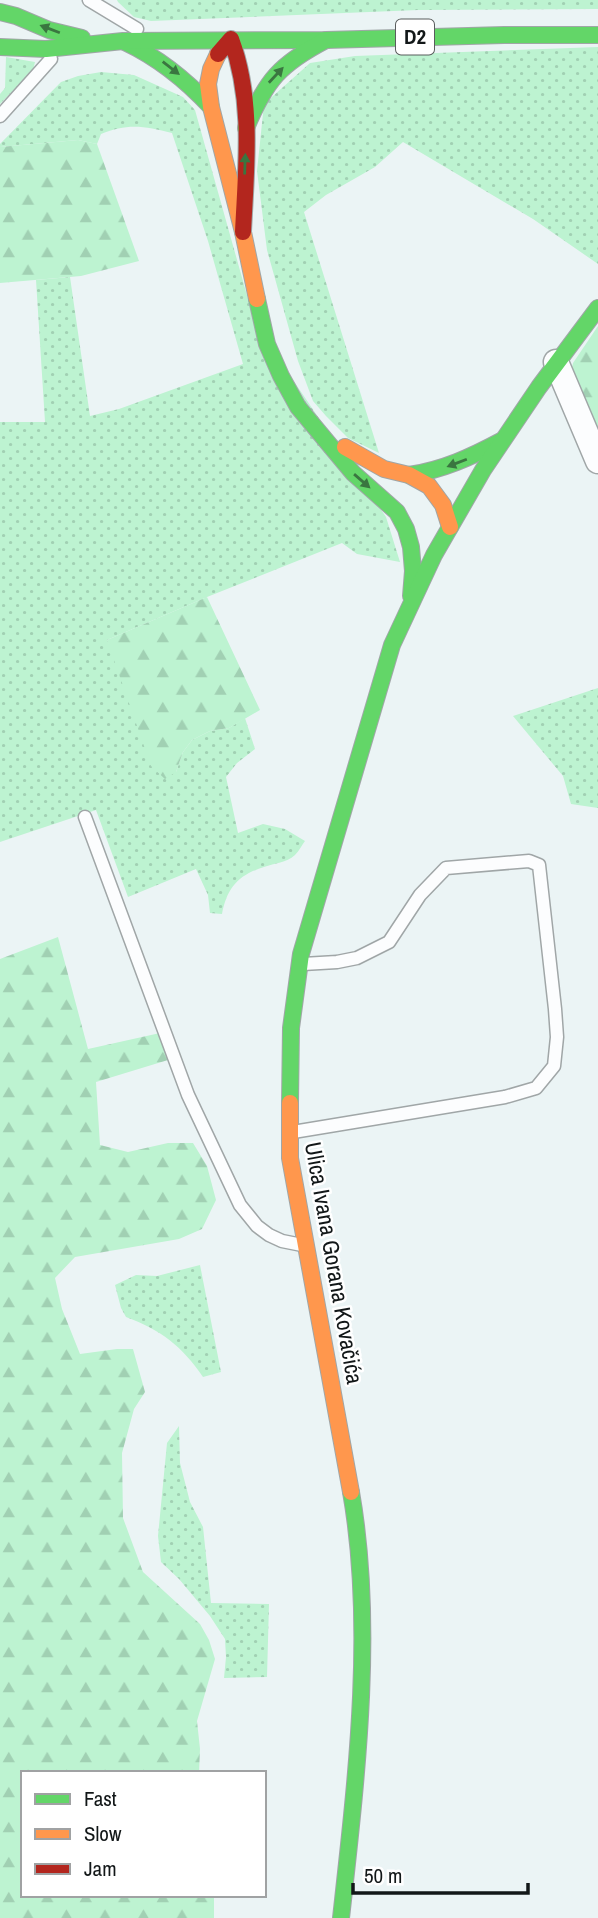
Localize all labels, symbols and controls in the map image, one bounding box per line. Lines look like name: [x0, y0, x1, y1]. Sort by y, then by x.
road number: D2: [396, 20, 434, 54]
one-way arrow: [39, 24, 60, 35]
one-way arrow: [161, 61, 179, 76]
one-way arrow: [268, 67, 284, 84]
one-way arrow: [239, 153, 251, 175]
one-way arrow: [446, 458, 467, 469]
one-way arrow: [353, 473, 371, 489]
street label: Ulica Ivana Gorana Kovačića: [298, 1139, 371, 1387]
legend: [21, 1771, 266, 1897]
text: Fast: [84, 1784, 117, 1813]
text: Slow: [84, 1819, 122, 1848]
scale bar: [353, 1852, 528, 1896]
text: Jam: [84, 1854, 117, 1883]
text: 50 m: [364, 1861, 402, 1890]

